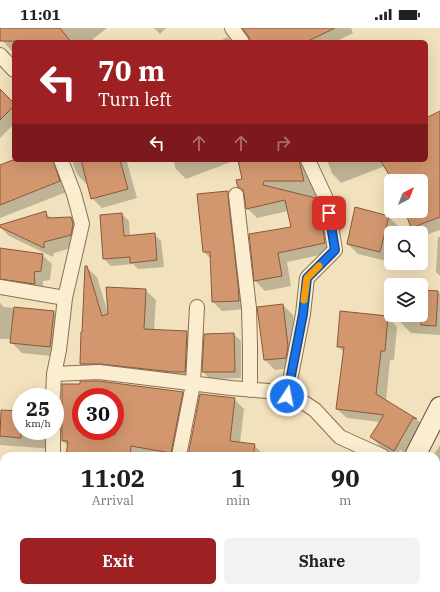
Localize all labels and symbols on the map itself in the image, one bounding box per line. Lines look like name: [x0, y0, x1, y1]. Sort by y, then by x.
north arrow: [384, 174, 428, 218]
pin: [312, 196, 346, 230]
position arrow: [266, 375, 308, 417]
speed limit sign: 30: [72, 388, 124, 440]

